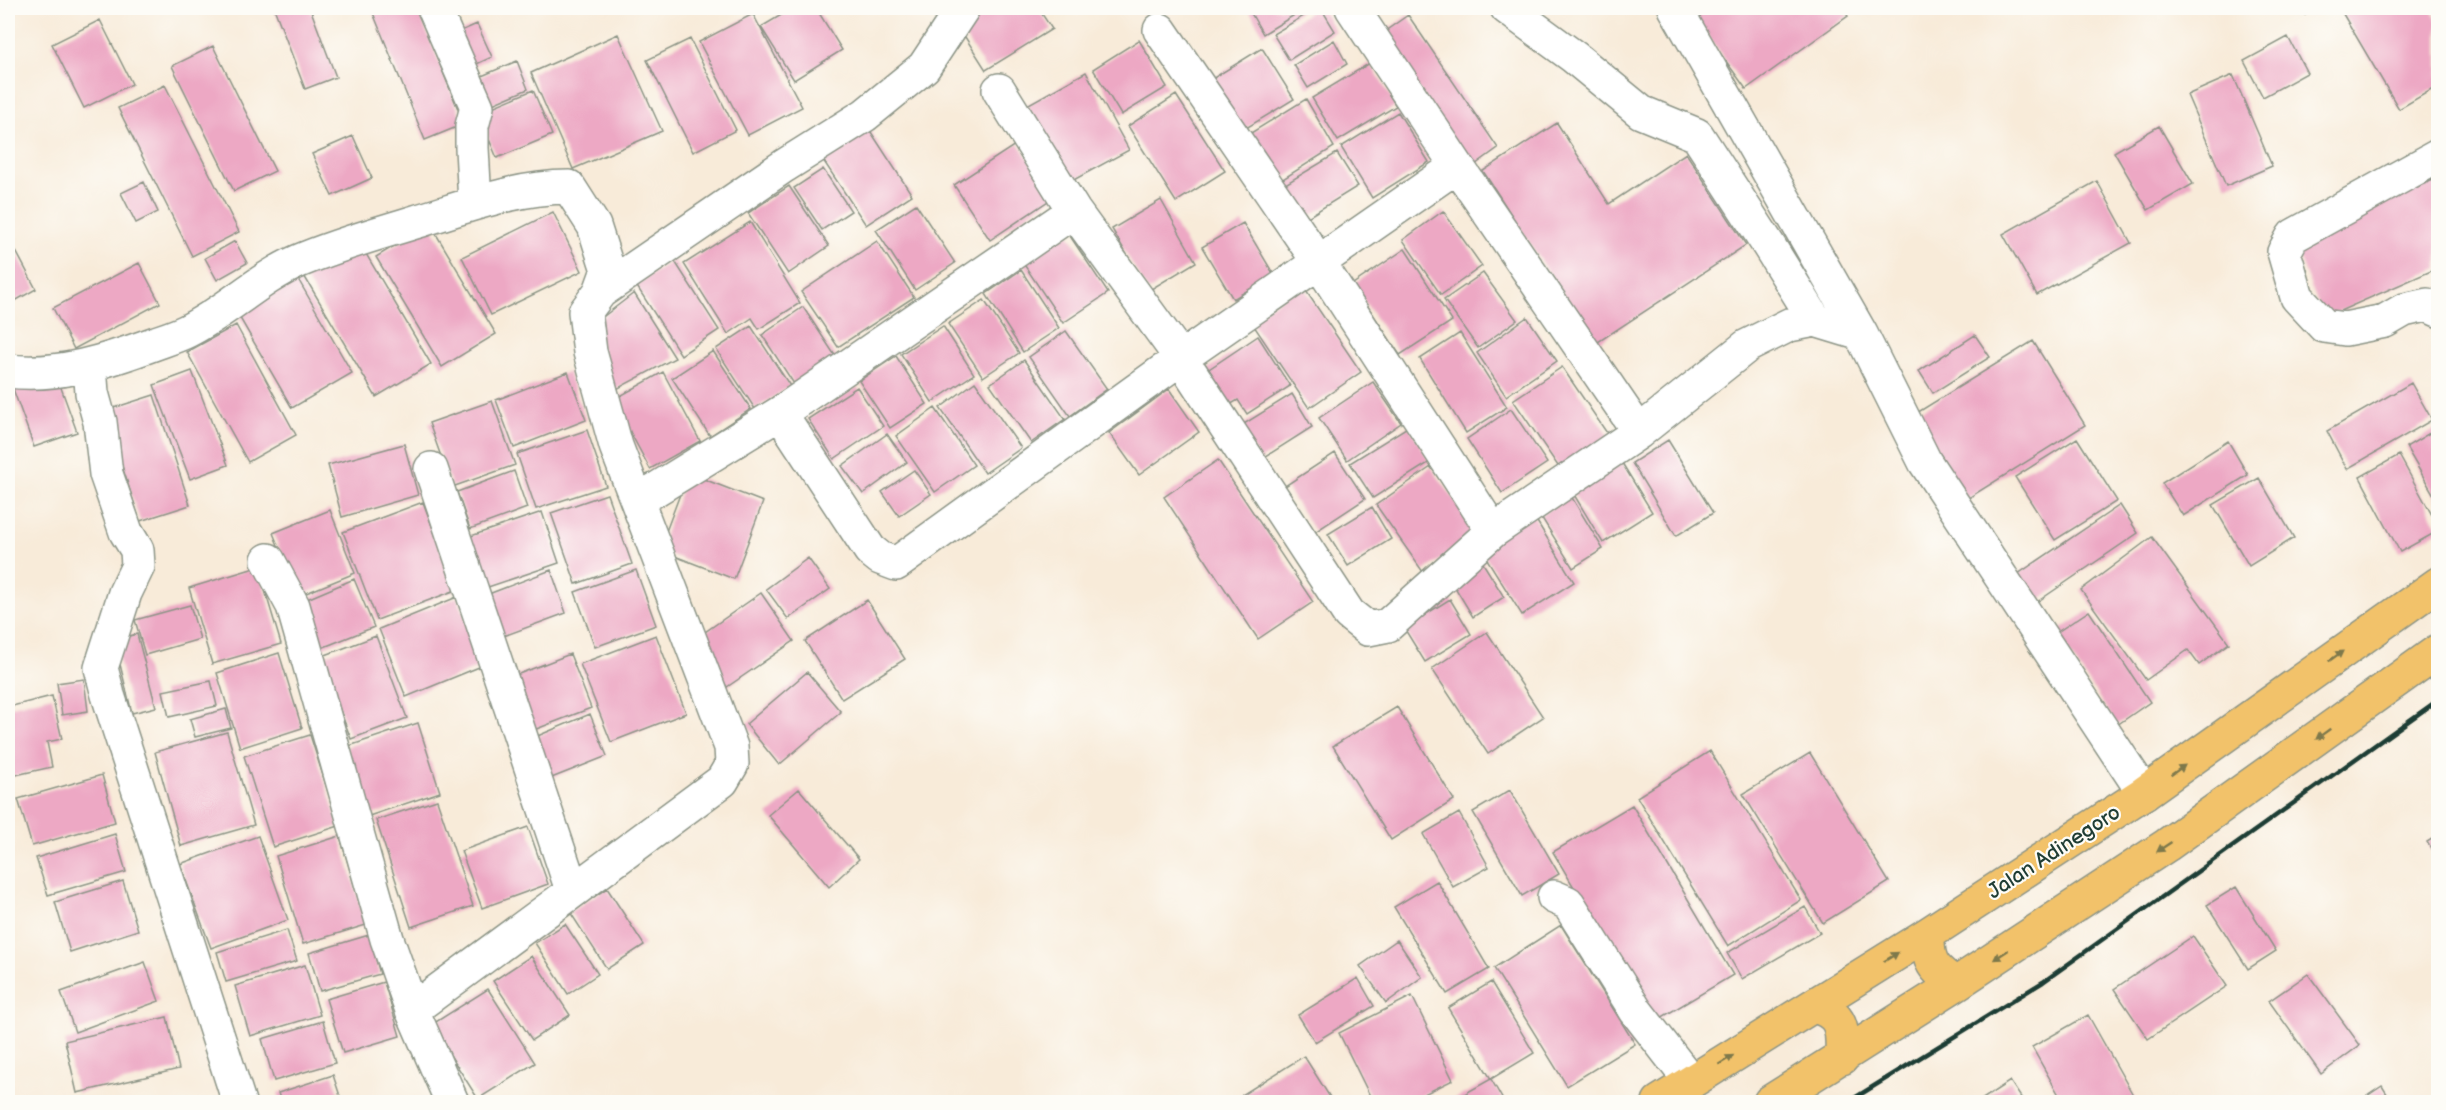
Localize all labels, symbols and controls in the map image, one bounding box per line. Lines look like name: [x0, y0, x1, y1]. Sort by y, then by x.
one-way arrow: [2329, 651, 2344, 663]
one-way arrow: [2315, 728, 2331, 740]
one-way arrow: [2169, 764, 2185, 776]
street label: Jalan Adinegoro: [1983, 800, 2125, 904]
one-way arrow: [2156, 842, 2172, 853]
one-way arrow: [1993, 949, 2009, 960]
one-way arrow: [1883, 951, 1900, 962]
one-way arrow: [1718, 1055, 1734, 1066]

